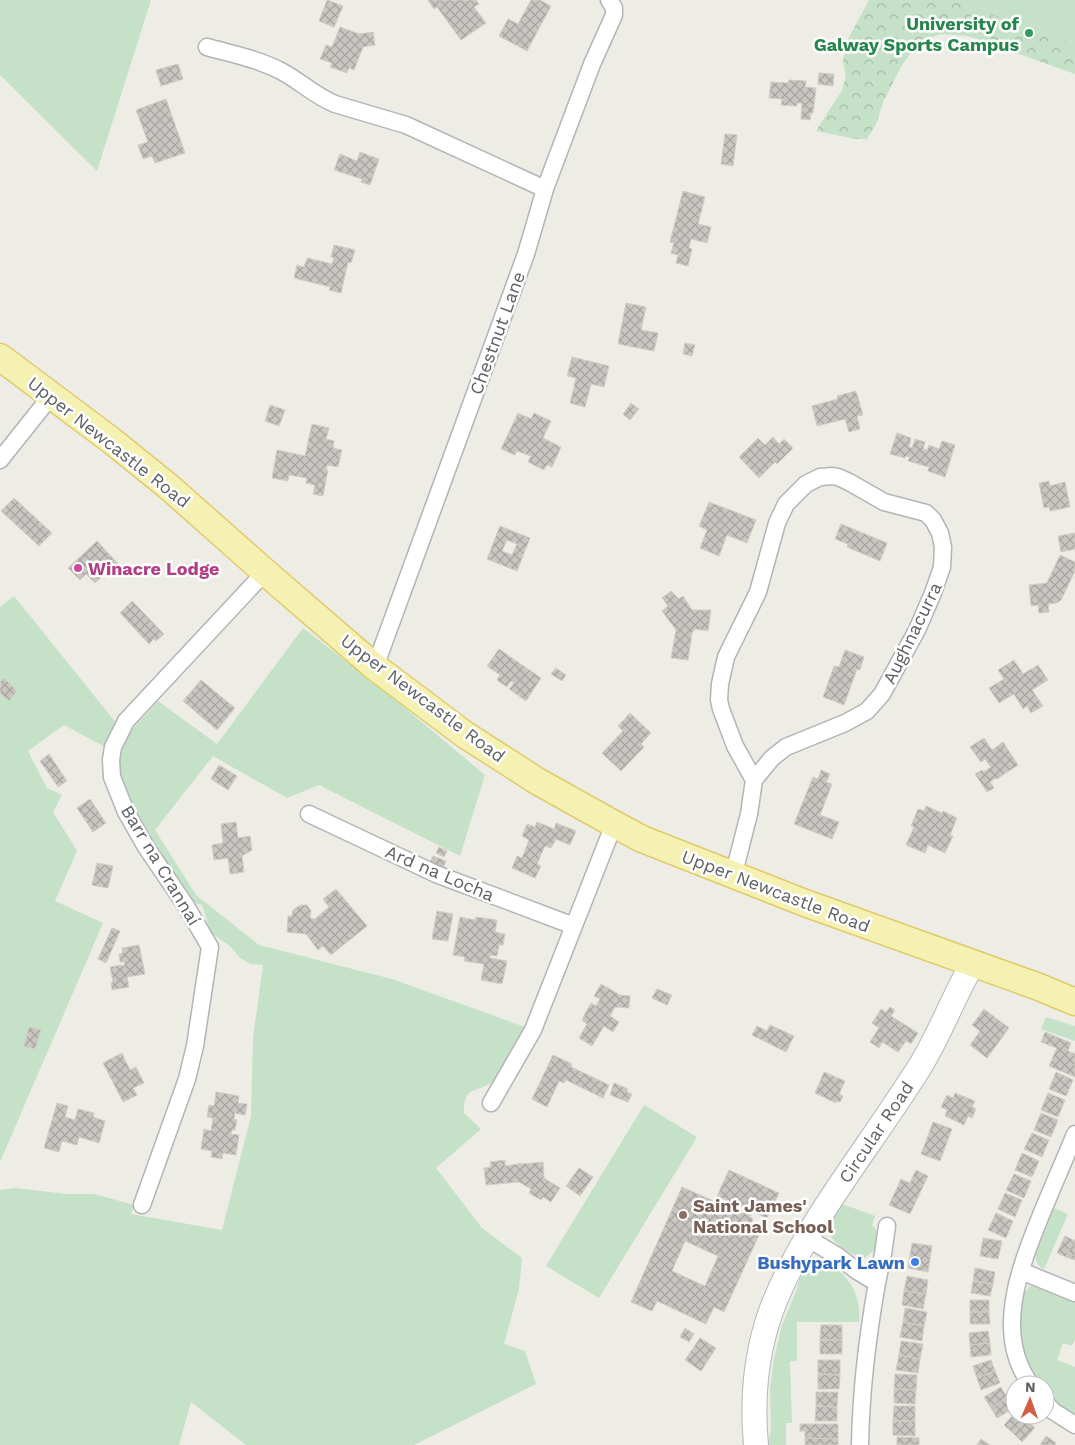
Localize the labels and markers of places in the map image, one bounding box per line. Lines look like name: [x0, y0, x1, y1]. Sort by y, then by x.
place label: University of Galway Sports Campus: [814, 13, 1020, 55]
marker: University of Galway Sports Campus: [1023, 27, 1035, 39]
place label: Winacre Lodge: [88, 558, 219, 579]
marker: Winacre Lodge: [72, 562, 84, 574]
place label: Saint James' National School: [693, 1195, 833, 1237]
marker: Saint James' National School: [677, 1209, 689, 1221]
place label: Bushypark Lawn: [757, 1252, 905, 1273]
marker: Bushypark Lawn: [909, 1256, 921, 1268]

